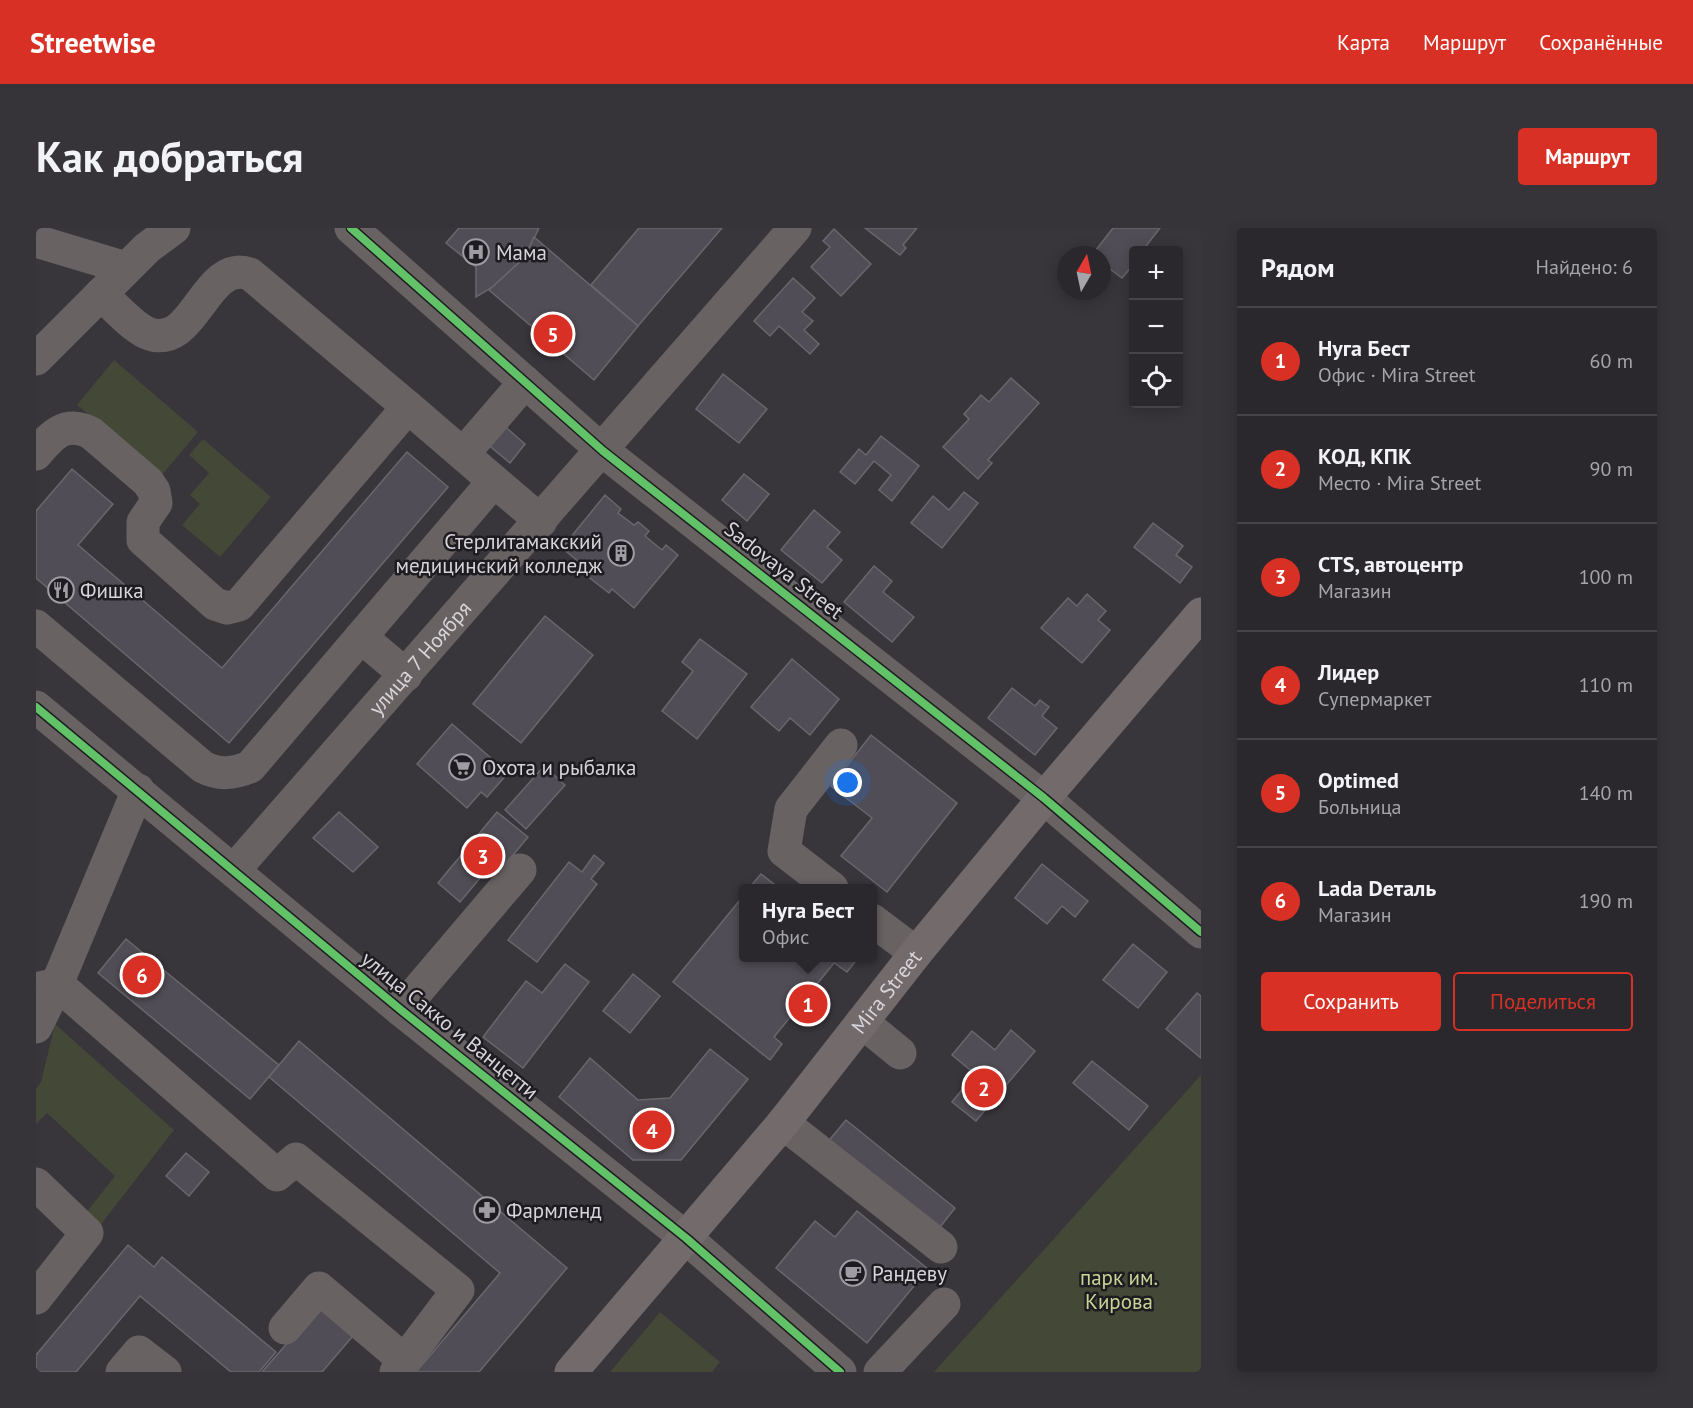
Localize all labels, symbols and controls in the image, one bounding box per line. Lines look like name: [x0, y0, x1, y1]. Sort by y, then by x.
text: Streetwise: [30, 24, 156, 61]
text: Карта: [1337, 29, 1390, 56]
text: Маршрут: [1423, 29, 1506, 56]
text: Сохранённые: [1539, 29, 1663, 56]
button: Маршрут: [1518, 128, 1657, 185]
text: Как добраться: [36, 129, 303, 184]
hospital icon: Мама: [461, 237, 491, 267]
place label: Мама: [496, 239, 547, 266]
north arrow: [1057, 246, 1111, 300]
map controls: [1129, 246, 1183, 408]
button: +: [1129, 246, 1183, 300]
text: Рядом: [1261, 251, 1335, 284]
text: Найдено: 6: [1536, 254, 1633, 280]
button: −: [1129, 300, 1183, 354]
pin: 5: [534, 312, 572, 356]
text: Нуга Бест: [1318, 334, 1410, 362]
text: 1: [1275, 348, 1286, 374]
text: 60 m: [1590, 348, 1633, 374]
button: locate: [1129, 354, 1183, 408]
text: Офис · Mira Street: [1318, 362, 1476, 388]
text: КОД, КПК: [1318, 442, 1412, 470]
text: 2: [1275, 456, 1286, 482]
text: 90 m: [1590, 456, 1633, 482]
text: Место · Mira Street: [1318, 470, 1481, 496]
street label: Sadovaya Street: [719, 515, 849, 625]
place label: Стерлитамакский медицинский колледж: [396, 528, 602, 579]
building icon: Стерлитамакский медицинский колледж: [606, 538, 636, 568]
text: СTS, автоцентр: [1318, 550, 1463, 578]
text: 3: [1275, 564, 1286, 590]
text: 100 m: [1579, 564, 1633, 590]
restaurant icon: Фишка: [46, 575, 76, 605]
place label: Фишка: [80, 577, 144, 604]
text: Магазин: [1318, 578, 1392, 604]
street label: улица 7 Ноября: [362, 595, 477, 720]
text: Лидер: [1318, 658, 1379, 686]
text: 4: [1275, 672, 1286, 698]
text: 110 m: [1579, 672, 1633, 698]
text: Супермаркет: [1318, 686, 1431, 712]
supermarket icon: Охота и рыбалка: [447, 752, 477, 782]
place label: Охота и рыбалка: [482, 754, 636, 781]
text: Optimed: [1318, 766, 1399, 794]
your location: [833, 768, 862, 797]
text: 5: [1275, 780, 1286, 806]
text: 140 m: [1579, 780, 1633, 806]
text: Больница: [1318, 794, 1402, 820]
pin: 3: [464, 834, 502, 878]
text: Lada Dеталь: [1318, 874, 1436, 902]
popup: [739, 884, 877, 962]
text: 6: [1275, 888, 1286, 914]
text: 190 m: [1579, 888, 1633, 914]
text: Нуга Бест: [762, 896, 854, 924]
text: Магазин: [1318, 902, 1392, 928]
text: Офис: [762, 924, 809, 950]
street label: Mira Street: [845, 944, 927, 1039]
street label: улица Сакко и Ванцетти: [356, 945, 544, 1105]
pin: 6: [122, 952, 162, 998]
button: Сохранить: [1261, 972, 1441, 1031]
button: Поделиться: [1453, 972, 1633, 1031]
pin: 1: [788, 982, 828, 1026]
pin: 2: [964, 1066, 1004, 1110]
pin: 4: [632, 1108, 672, 1152]
pharmacy icon: Фармленд: [472, 1195, 502, 1225]
place label: Фармленд: [506, 1197, 602, 1224]
cafe icon: Рандеву: [838, 1258, 868, 1288]
place label: Рандеву: [872, 1260, 947, 1287]
park label: парк им. Кирова: [1080, 1264, 1158, 1315]

